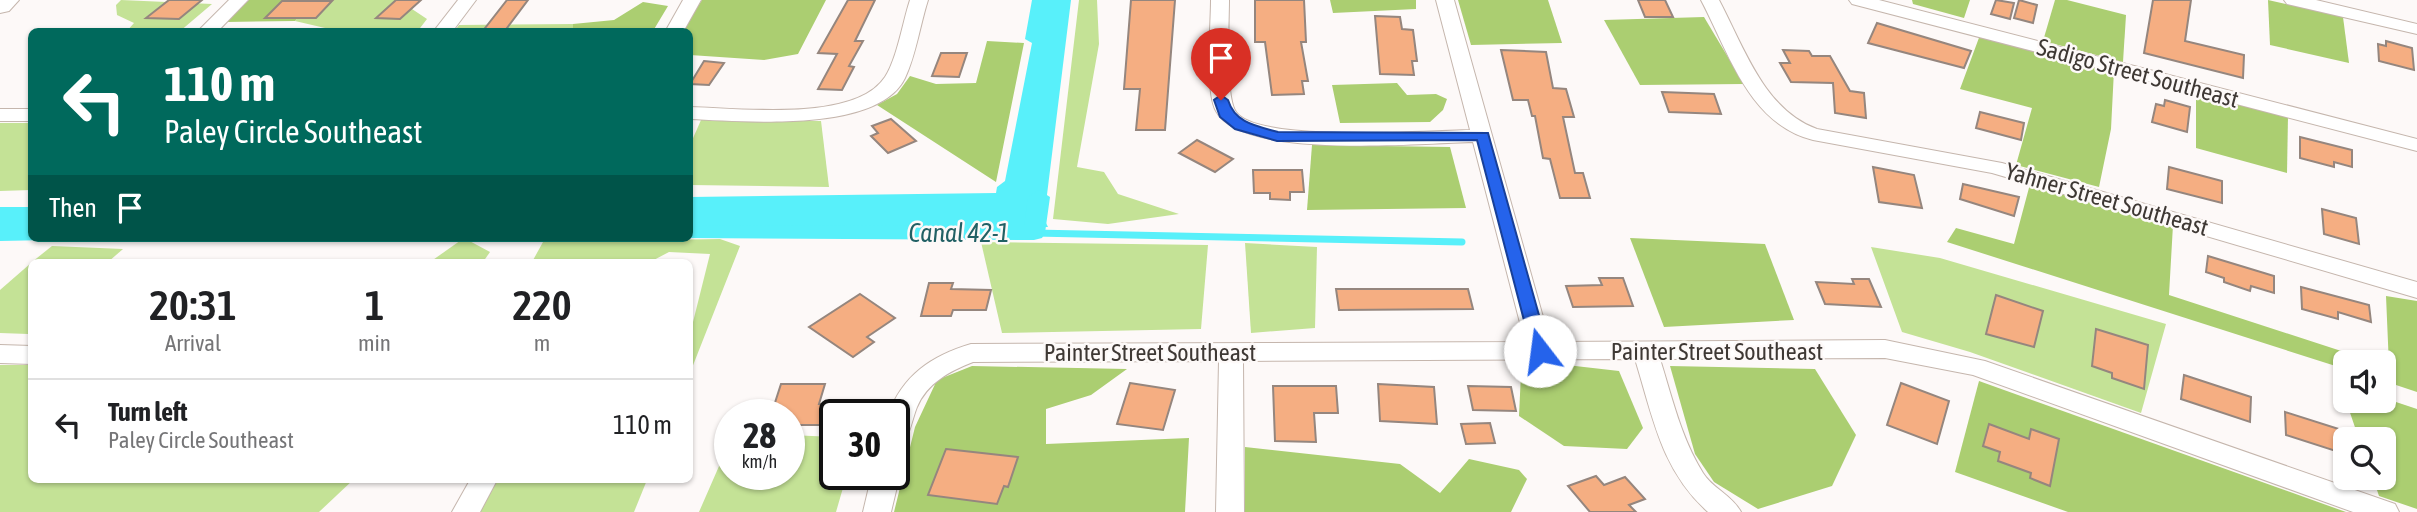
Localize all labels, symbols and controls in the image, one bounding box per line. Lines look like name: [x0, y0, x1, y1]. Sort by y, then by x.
pin: [1191, 28, 1251, 100]
street label: Sadigo Street Southeast: [2034, 33, 2242, 113]
icon: arrive: [1202, 39, 1240, 77]
text: 110 m: [164, 55, 275, 111]
icon: left: [49, 56, 140, 147]
text: Paley Circle Southeast: [164, 113, 423, 150]
street label: Yahner Street Southeast: [2002, 157, 2212, 241]
icon: arrive: [111, 189, 149, 227]
text: Then: [49, 193, 97, 223]
water label: Canal 42-1: [909, 218, 1009, 248]
text: 20:31: [149, 281, 237, 329]
text: 1: [365, 281, 384, 329]
text: 220: [512, 281, 572, 329]
position arrow: [1503, 314, 1577, 388]
text: Arrival: [165, 330, 221, 356]
text: min: [358, 330, 391, 356]
text: m: [534, 330, 550, 356]
street label: Painter Street Southeast: [1611, 338, 1823, 365]
street label: Painter Street Southeast: [1044, 339, 1256, 366]
map controls: [2333, 350, 2396, 490]
button: sound: [2333, 350, 2396, 413]
text: Turn left: [108, 397, 188, 427]
speed limit sign: 30: [819, 399, 910, 490]
icon: left: [49, 406, 87, 444]
text: 110 m: [613, 410, 672, 440]
text: 28: [743, 415, 776, 455]
text: Paley Circle Southeast: [108, 427, 294, 453]
button: search: [2333, 427, 2396, 490]
text: km/h: [742, 451, 777, 472]

